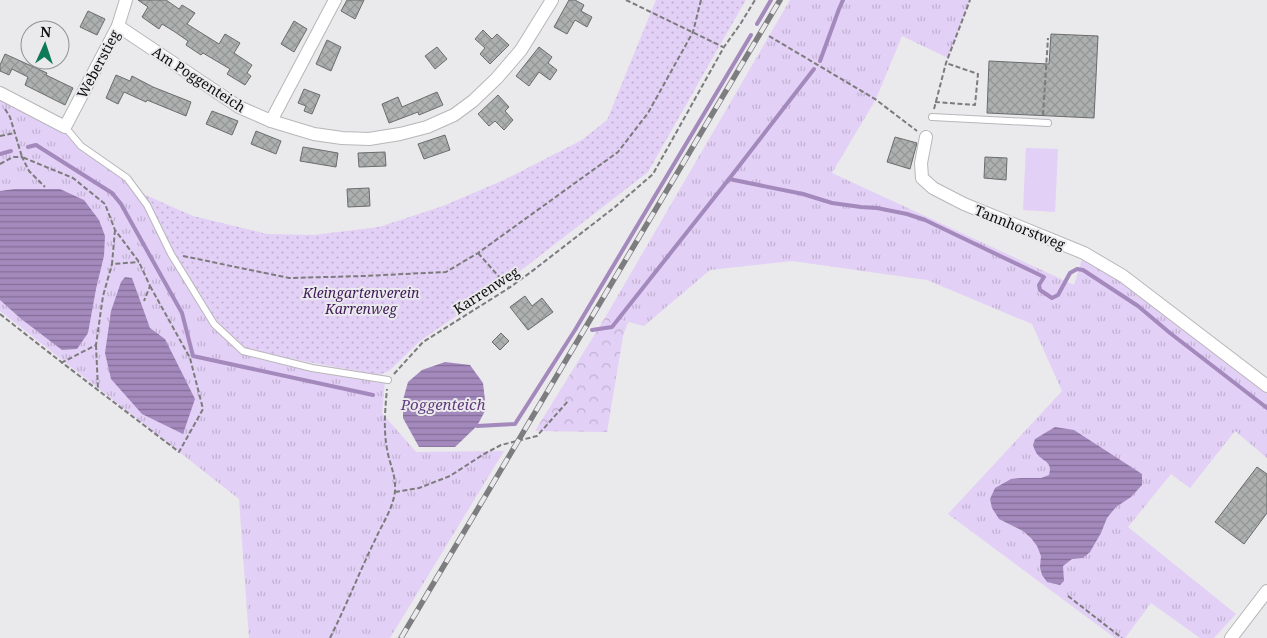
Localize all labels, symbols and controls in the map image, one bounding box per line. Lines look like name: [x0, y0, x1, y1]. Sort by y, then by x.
north arrow: [20, 20, 70, 70]
text: N: [40, 22, 52, 41]
street label: Weberstieg: [72, 26, 124, 101]
street label: Am Poggenteich: [149, 42, 249, 116]
street label: Tannhorstweg: [972, 200, 1068, 254]
street label: Karrenweg: [450, 261, 523, 318]
park label: Kleingartenverein Karrenweg: [302, 283, 420, 318]
water label: Poggenteich: [400, 394, 485, 414]

